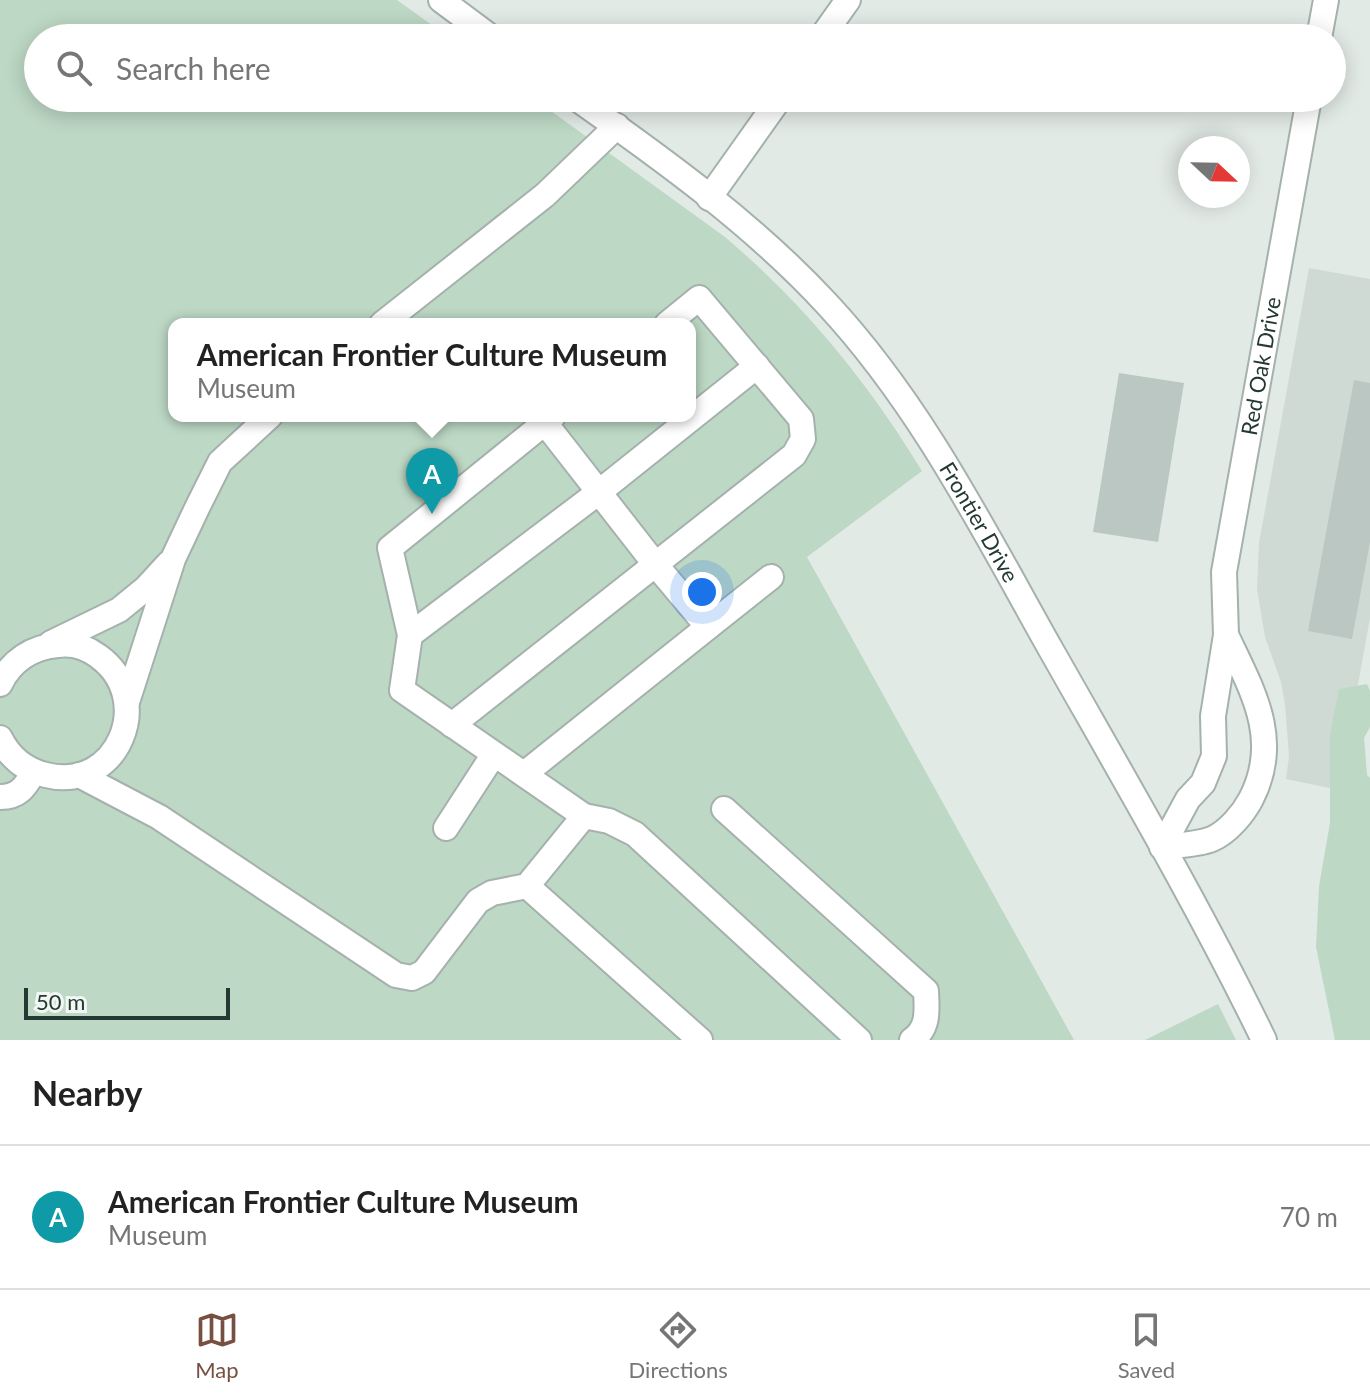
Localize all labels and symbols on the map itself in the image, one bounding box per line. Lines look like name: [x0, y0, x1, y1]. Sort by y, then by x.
north arrow: [1178, 136, 1250, 208]
street label: Red Oak Drive: [1235, 295, 1286, 437]
pin: A: [406, 448, 458, 514]
street label: Frontier Drive: [934, 457, 1025, 587]
your location: [682, 572, 722, 612]
scale bar: [24, 984, 230, 1020]

